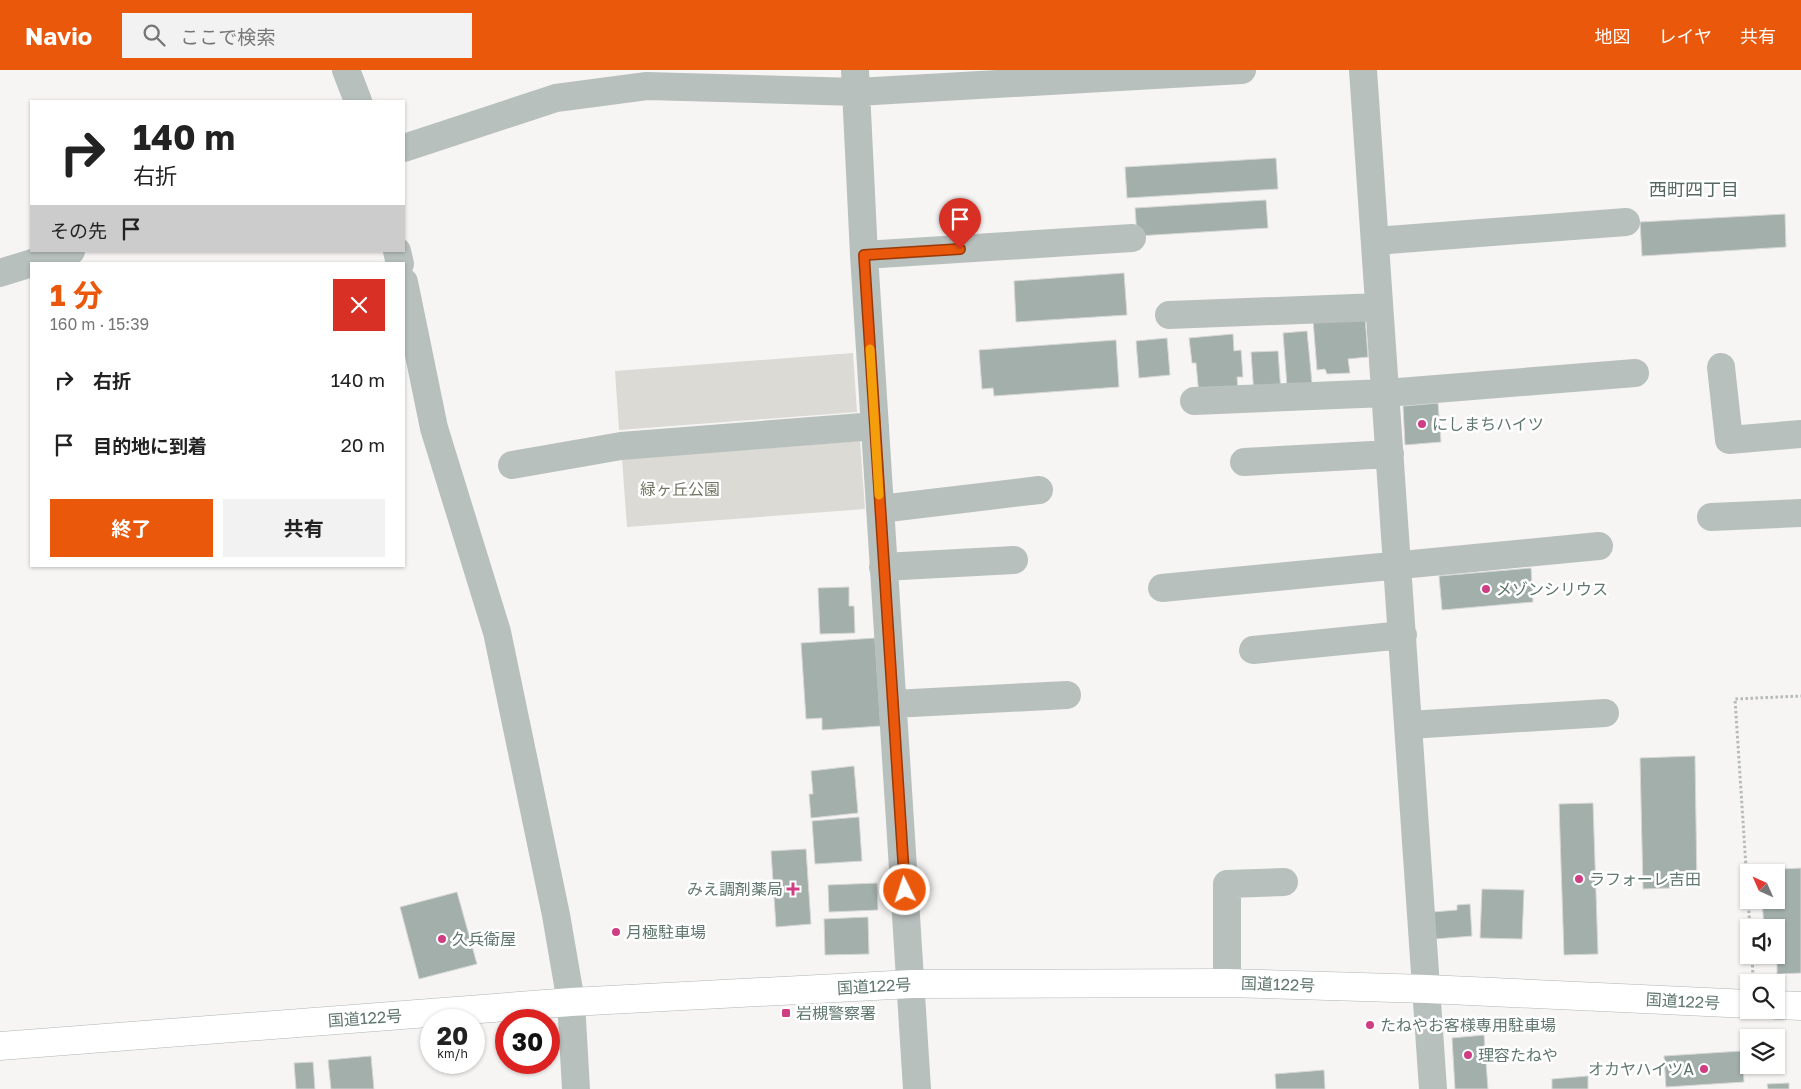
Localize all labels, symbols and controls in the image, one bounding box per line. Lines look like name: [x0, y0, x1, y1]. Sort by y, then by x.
search box: [122, 13, 472, 58]
text: Navio: [25, 21, 92, 50]
icon: search: [140, 21, 168, 49]
text: ここで検索: [180, 25, 275, 48]
text: 地図: [1595, 25, 1631, 47]
text: レイヤ: [1659, 25, 1712, 47]
text: 共有: [1740, 25, 1776, 47]
text: 140 m: [133, 116, 235, 158]
icon: right: [50, 120, 115, 185]
text: 右折: [133, 162, 177, 189]
district label: 西町四丁目: [1649, 178, 1739, 200]
pin: [939, 198, 981, 249]
icon: arrive: [946, 205, 974, 233]
icon: arrive: [117, 215, 145, 243]
text: その先: [50, 219, 107, 242]
text: 1 分: [50, 277, 103, 313]
button: close: [333, 279, 385, 331]
text: 160 m · 15:39: [50, 314, 149, 334]
icon: right: [50, 366, 78, 394]
text: 140 m: [331, 368, 385, 391]
text: 右折: [93, 369, 131, 392]
place label: にしまちハイツ: [1432, 414, 1544, 434]
marker: にしまちハイツ: [1416, 418, 1428, 430]
icon: arrive: [50, 431, 78, 459]
text: 20 m: [341, 433, 385, 456]
text: 目的地に到着: [93, 434, 207, 457]
park label: 緑ヶ丘公園: [640, 479, 720, 499]
button: 終了: [50, 499, 213, 557]
button: 共有: [223, 499, 385, 557]
place label: メゾンシリウス: [1496, 579, 1608, 599]
marker: メゾンシリウス: [1480, 583, 1492, 595]
position arrow: [878, 863, 930, 915]
north arrow: [1740, 864, 1785, 909]
map controls: [1740, 864, 1785, 1074]
place label: ラフォーレ吉田: [1589, 869, 1701, 889]
marker: ラフォーレ吉田: [1573, 873, 1585, 885]
place label: みえ調剤薬局: [687, 879, 783, 899]
marker: みえ調剤薬局: [787, 883, 799, 895]
button: sound: [1740, 919, 1785, 964]
place label: 月極駐車場: [626, 922, 706, 942]
marker: 月極駐車場: [610, 926, 622, 938]
place label: 久兵衛屋: [452, 929, 516, 949]
marker: 久兵衛屋: [436, 933, 448, 945]
street label: 国道122号: [1241, 973, 1315, 995]
street label: 国道122号: [836, 974, 912, 998]
button: search: [1740, 974, 1785, 1019]
street label: 国道122号: [1645, 989, 1721, 1013]
place label: 岩槻警察署: [796, 1003, 876, 1023]
street label: 国道122号: [327, 1005, 403, 1031]
marker: 岩槻警察署: [780, 1007, 792, 1019]
speed limit sign: 30: [495, 1009, 560, 1074]
place label: たねやお客様専用駐車場: [1380, 1015, 1556, 1035]
marker: たねやお客様専用駐車場: [1364, 1019, 1376, 1031]
text: 20: [437, 1020, 468, 1051]
button: layers: [1740, 1029, 1785, 1074]
place label: 理容たねや: [1478, 1045, 1558, 1065]
text: km/h: [437, 1046, 468, 1061]
marker: 理容たねや: [1462, 1049, 1474, 1061]
place label: オカヤハイツA: [1588, 1059, 1694, 1079]
marker: オカヤハイツA: [1698, 1063, 1710, 1075]

